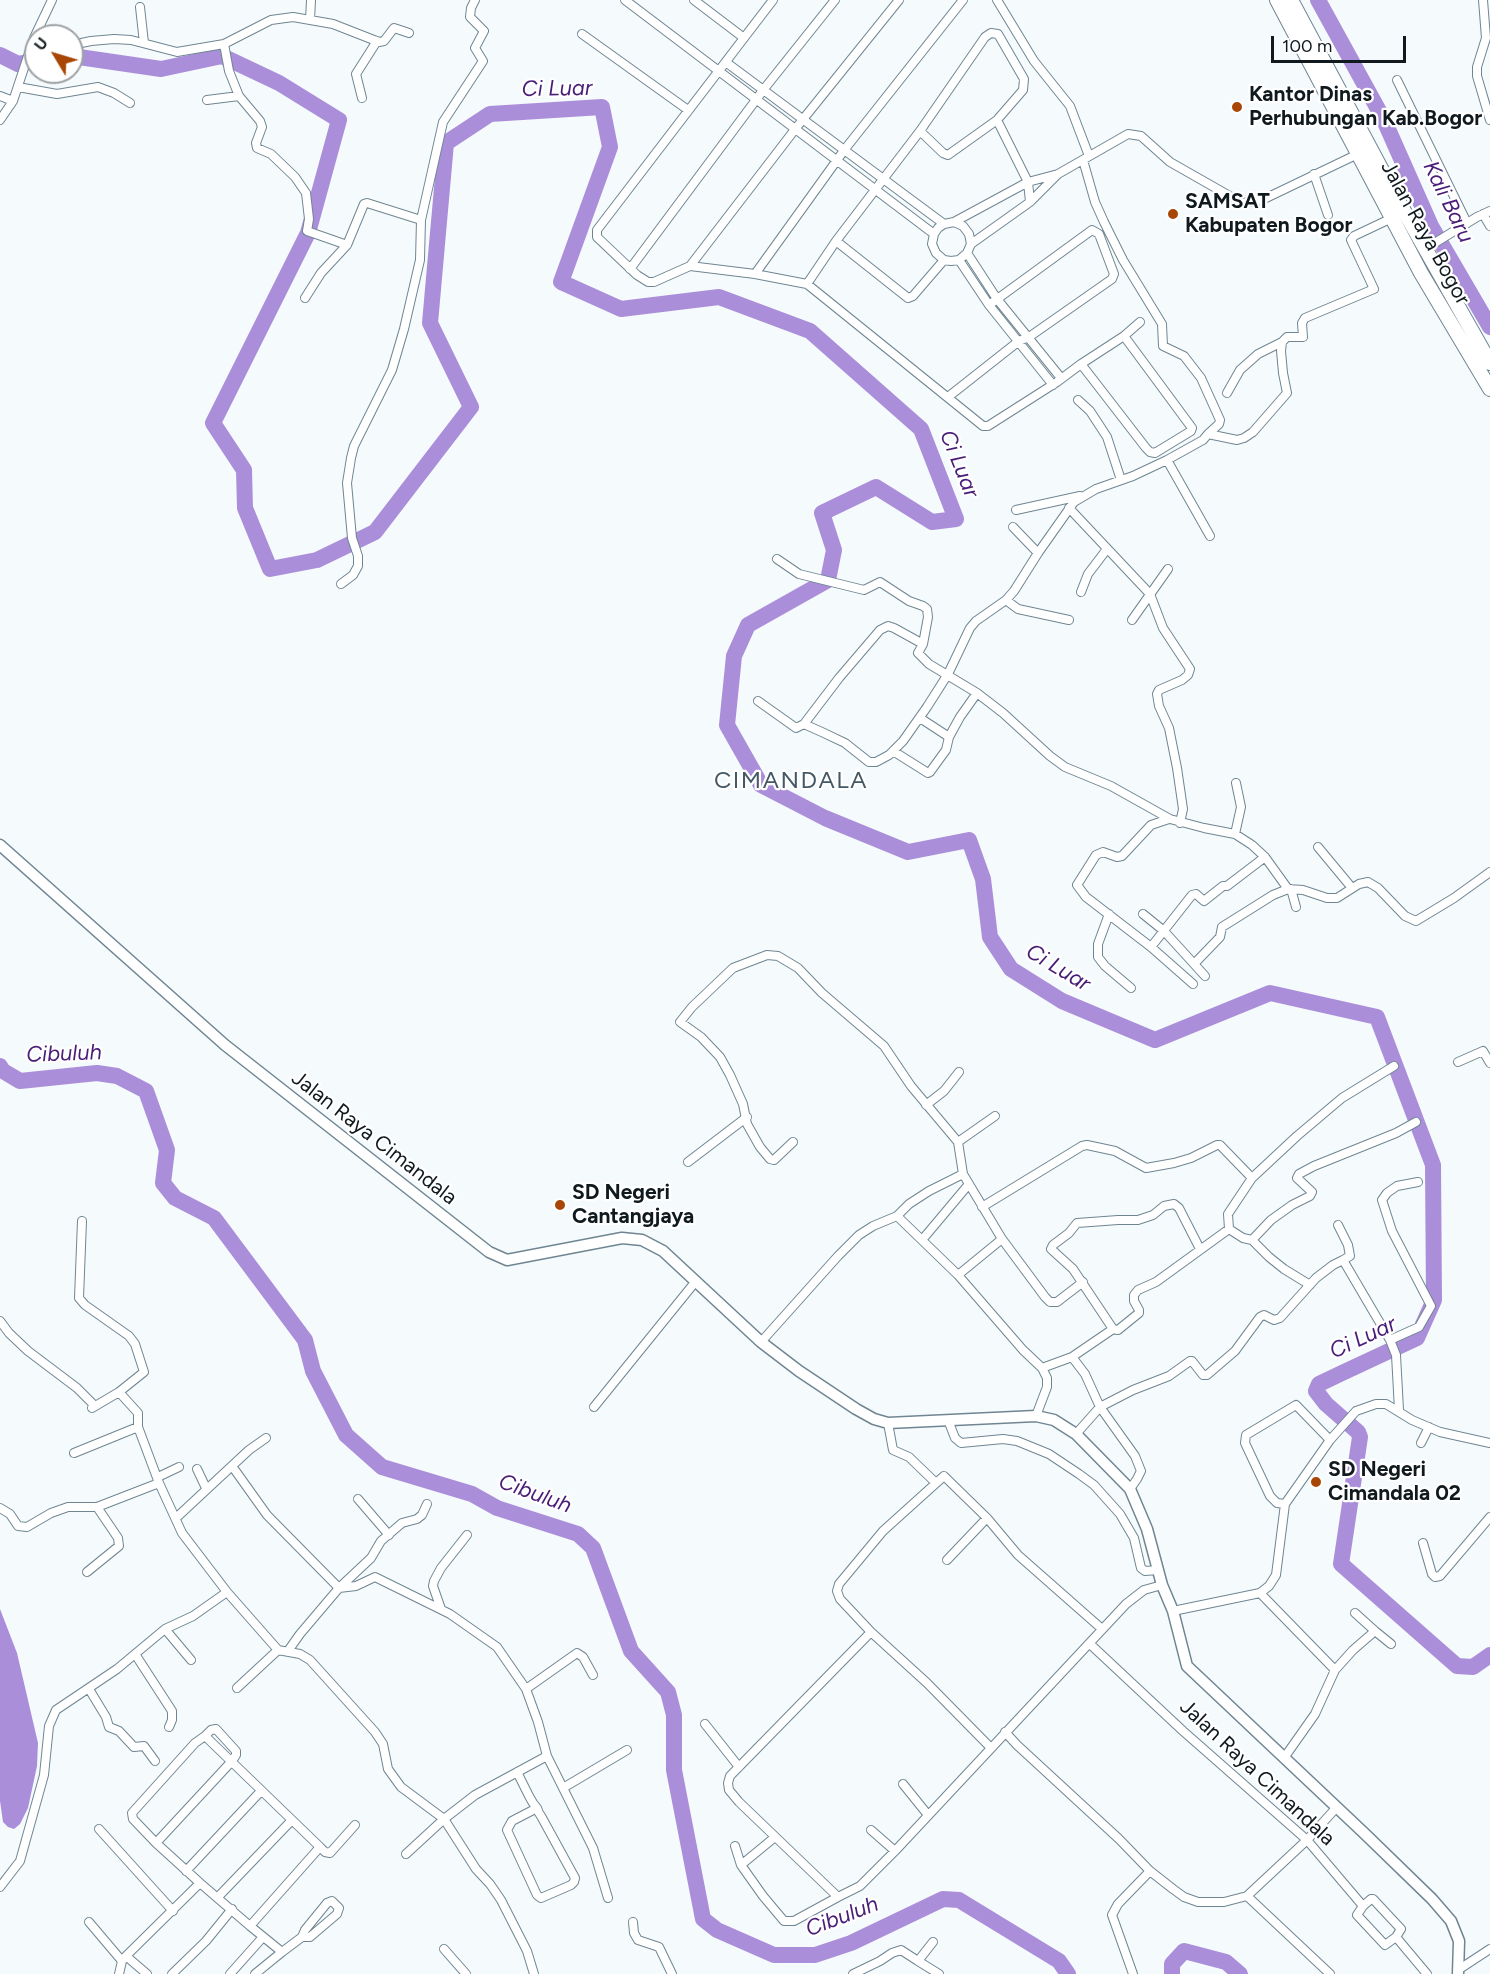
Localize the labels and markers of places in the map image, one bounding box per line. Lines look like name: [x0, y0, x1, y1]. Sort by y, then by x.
place label: Kantor Dinas Perhubungan Kab.Bogor: [1249, 82, 1482, 132]
marker: Kantor Dinas Perhubungan Kab.Bogor: [1230, 100, 1244, 114]
place label: SAMSAT Kabupaten Bogor: [1185, 189, 1352, 239]
marker: SAMSAT Kabupaten Bogor: [1166, 207, 1180, 221]
place label: SD Negeri Cantangjaya: [572, 1180, 694, 1230]
marker: SD Negeri Cantangjaya: [553, 1198, 567, 1212]
place label: SD Negeri Cimandala 02: [1328, 1457, 1461, 1507]
marker: SD Negeri Cimandala 02: [1309, 1475, 1323, 1489]

